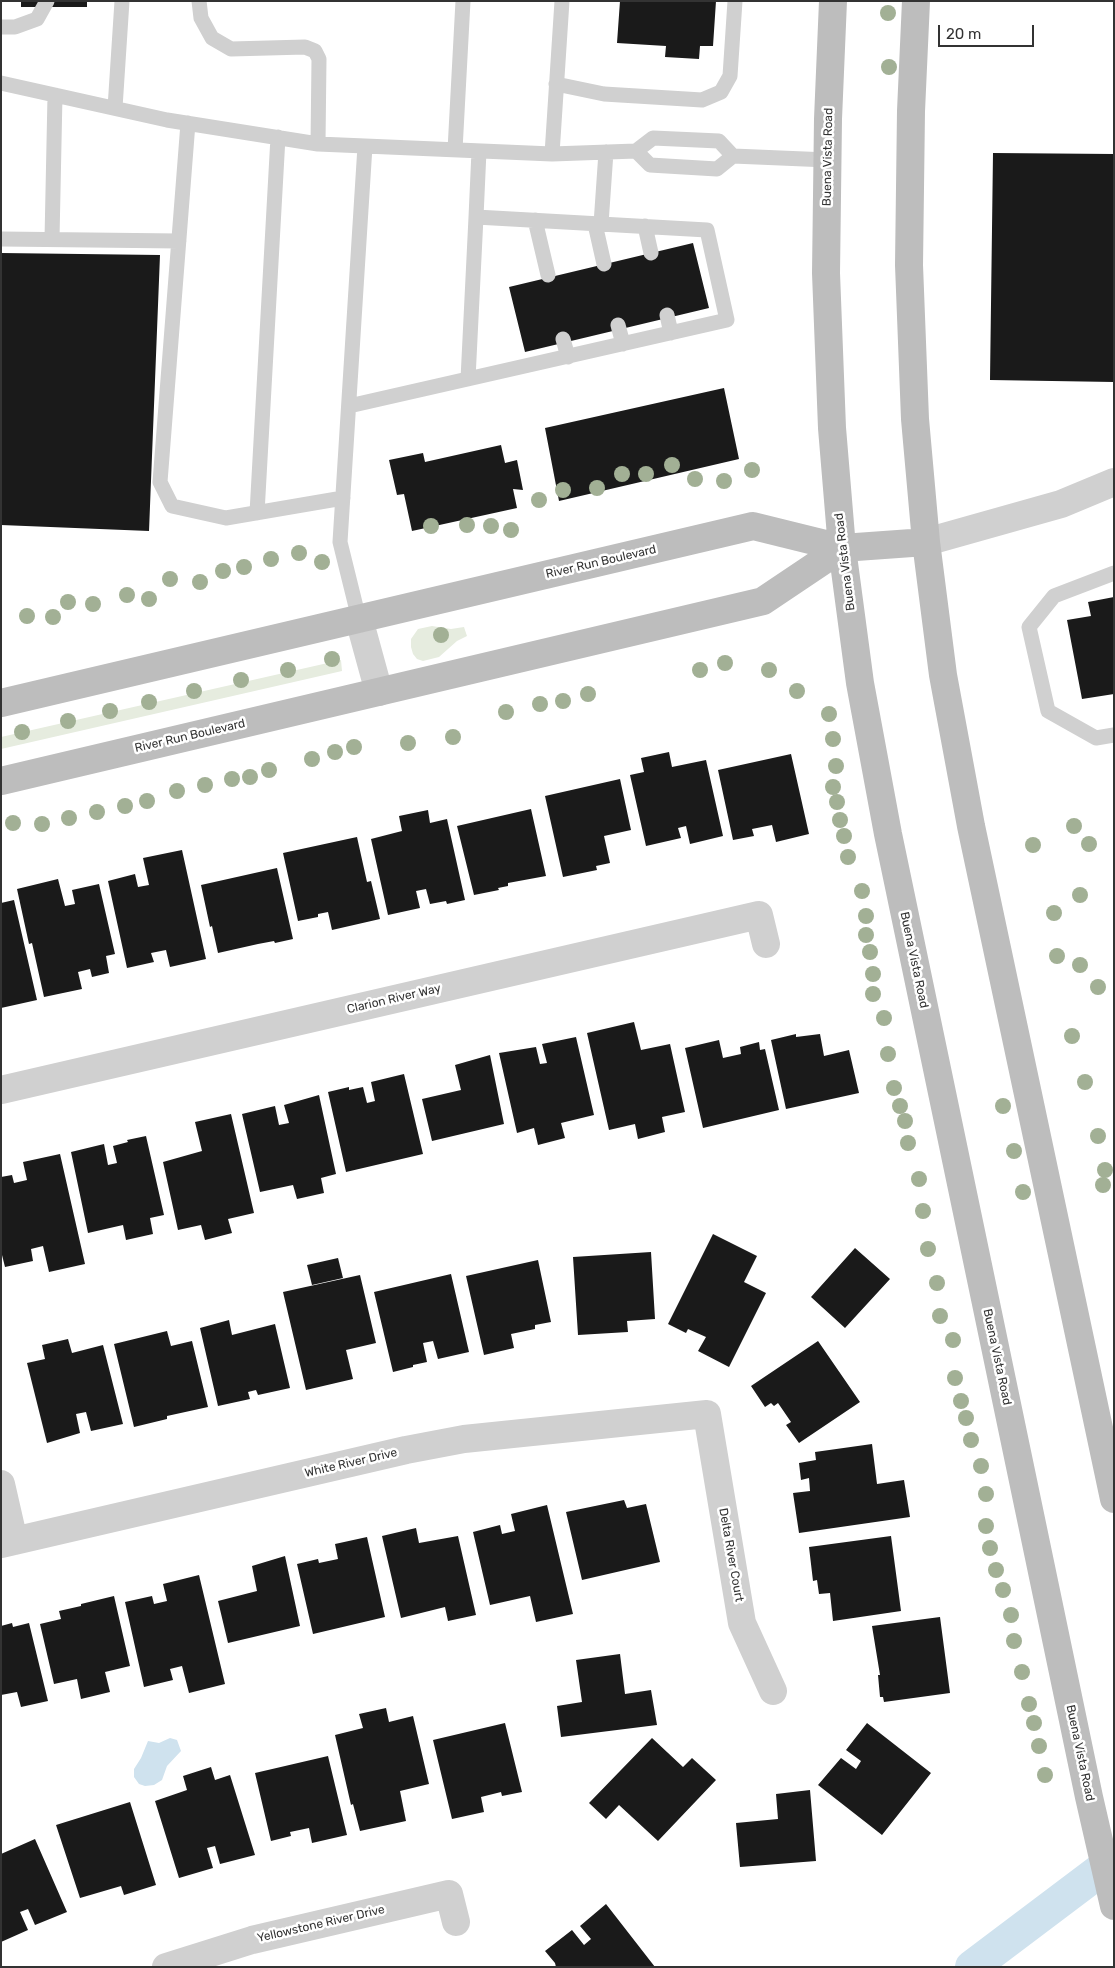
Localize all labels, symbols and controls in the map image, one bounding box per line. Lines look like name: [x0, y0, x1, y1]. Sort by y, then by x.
scale bar: [940, 15, 1036, 47]
text: 20 m: [946, 25, 981, 43]
street label: Buena Vista Road: [820, 108, 836, 206]
street label: Buena Vista Road: [832, 512, 858, 612]
street label: River Run Boulevard: [544, 542, 658, 582]
street label: River Run Boulevard: [133, 716, 247, 756]
street label: Buena Vista Road: [897, 910, 931, 1010]
street label: Clarion River Way: [346, 981, 442, 1017]
street label: Buena Vista Road: [980, 1307, 1014, 1407]
street label: White River Drive: [303, 1445, 399, 1481]
street label: Delta River Court: [716, 1507, 746, 1603]
street label: Buena Vista Road: [1063, 1703, 1097, 1803]
street label: Yellowstone River Drive: [256, 1902, 386, 1946]

